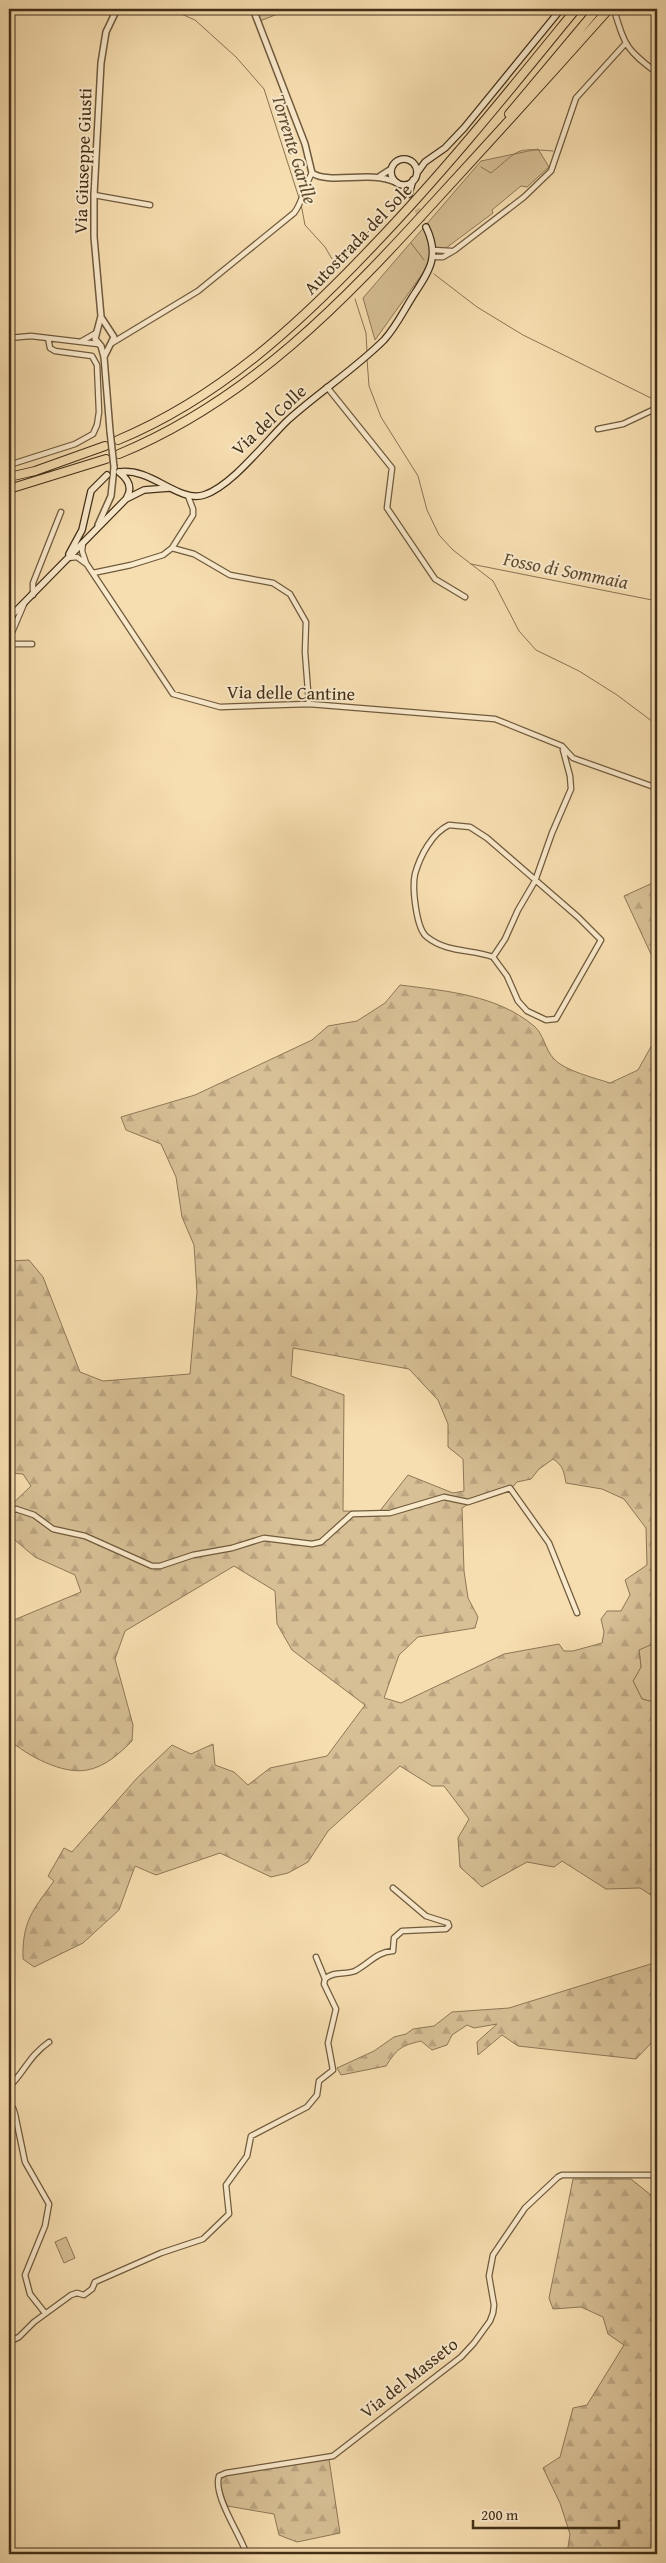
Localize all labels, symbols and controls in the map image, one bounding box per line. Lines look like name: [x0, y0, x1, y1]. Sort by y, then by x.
street label: Via Giuseppe Giusti: [66, 88, 99, 234]
water label: Torrente Garille: [265, 91, 325, 208]
street label: Autostrada del Sole: [297, 177, 418, 301]
street label: Via del Colle: [225, 378, 312, 462]
water label: Fosso di Sommaia: [500, 544, 631, 596]
street label: Via delle Cantine: [227, 678, 355, 707]
street label: Via del Masseto: [354, 2331, 463, 2425]
scale bar: [473, 2498, 620, 2530]
text: 200 m: [481, 2504, 519, 2525]

